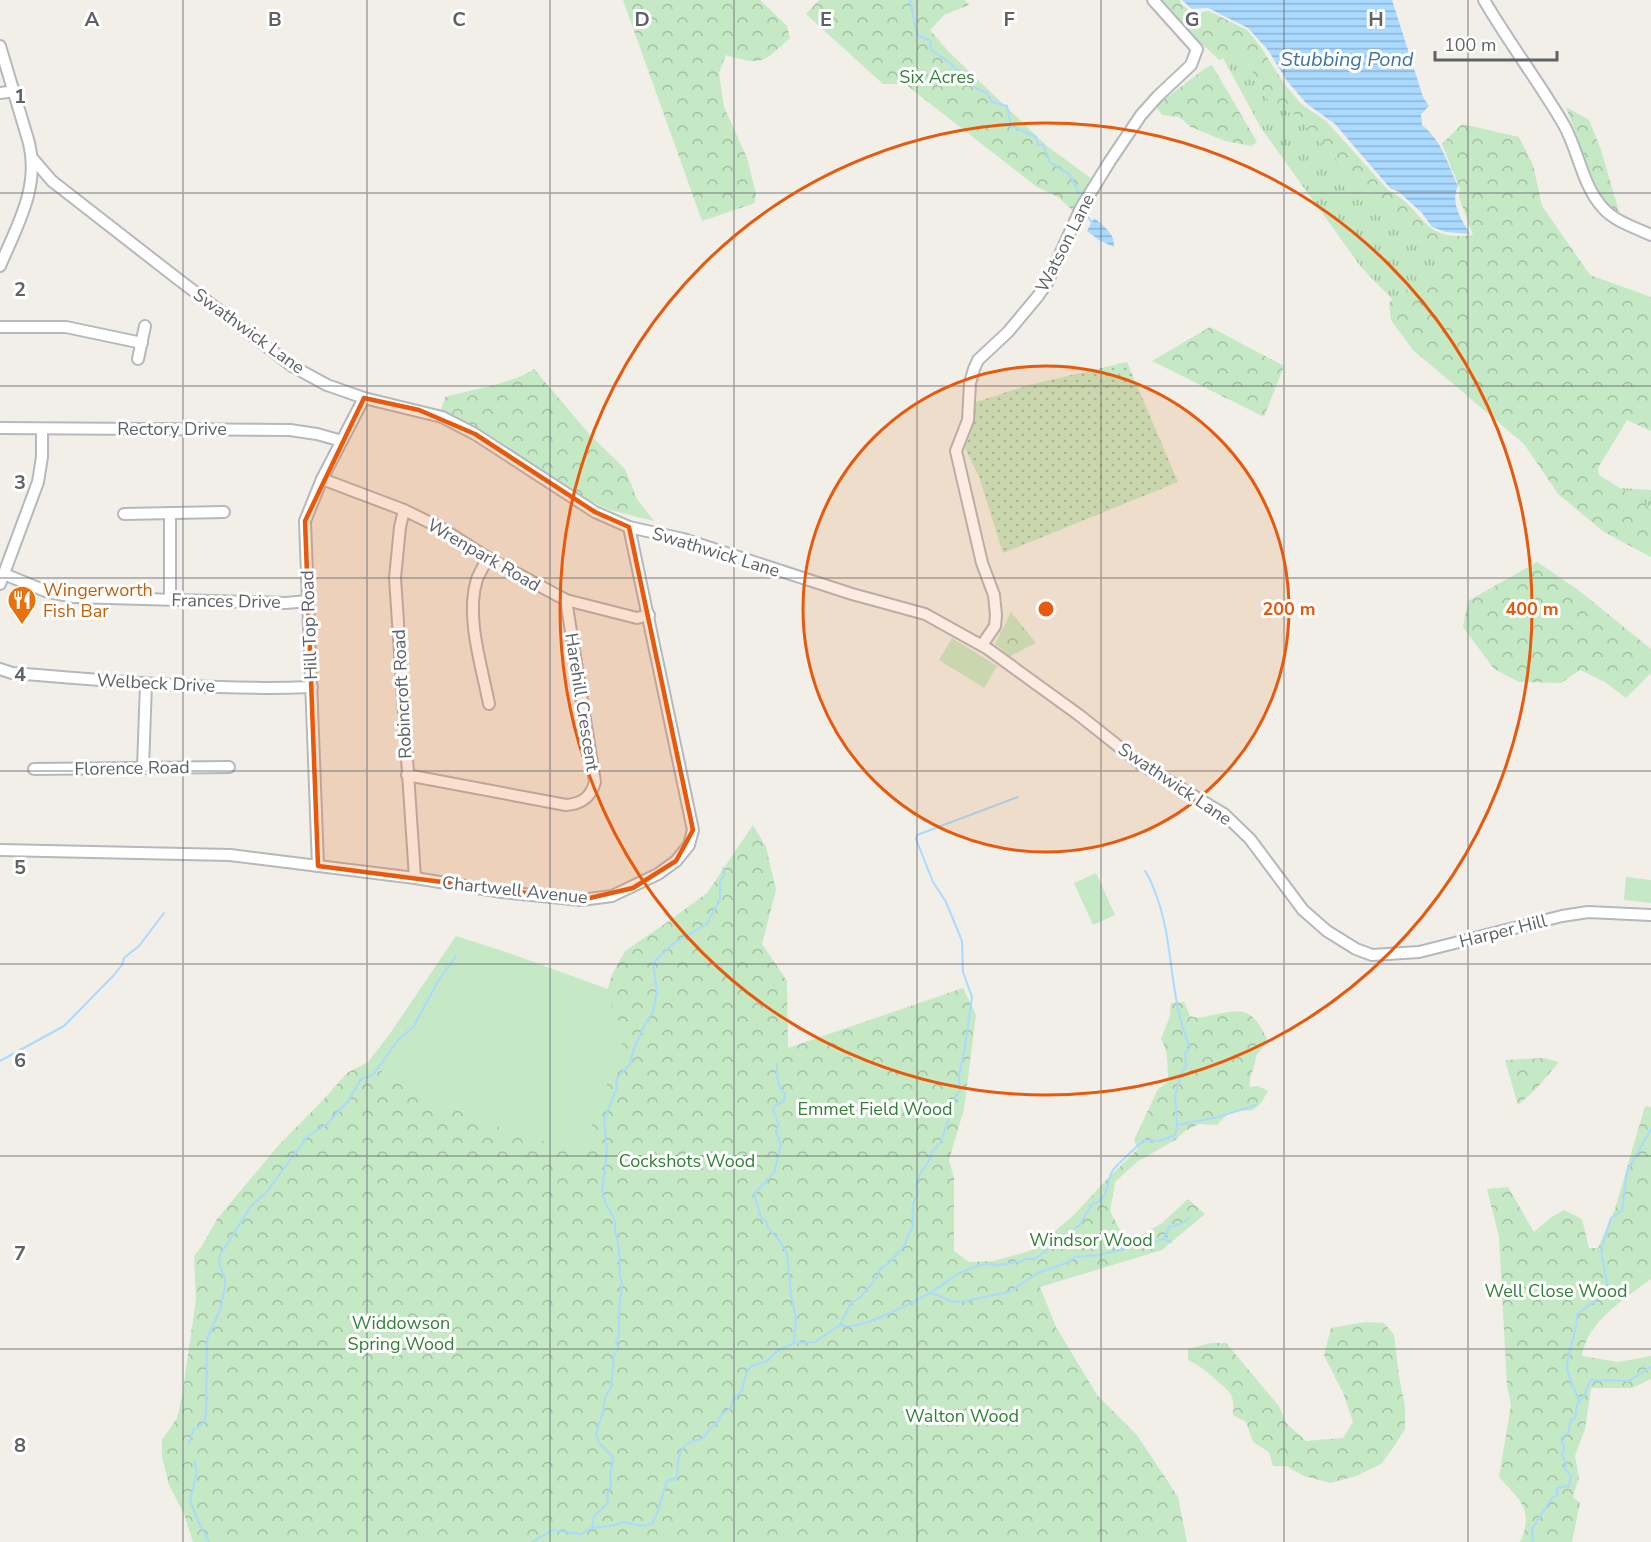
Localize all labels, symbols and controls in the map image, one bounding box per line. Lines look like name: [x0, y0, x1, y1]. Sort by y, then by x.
text: A: [85, 6, 100, 33]
text: B: [268, 6, 282, 33]
text: C: [452, 6, 466, 33]
text: D: [634, 6, 650, 33]
text: E: [820, 6, 832, 33]
text: F: [1003, 6, 1015, 33]
text: G: [1185, 6, 1199, 33]
text: H: [1368, 6, 1384, 33]
scale bar: [1435, 24, 1556, 62]
text: 100 m: [1444, 33, 1496, 57]
water label: Stubbing Pond: [1280, 46, 1414, 73]
park label: Six Acres: [899, 65, 975, 89]
text: 1: [14, 83, 26, 110]
street label: Watson Lane: [1030, 190, 1100, 296]
text: 2: [14, 276, 26, 303]
street label: Swathwick Lane: [188, 282, 310, 380]
street label: Rectory Drive: [117, 417, 227, 441]
text: 3: [14, 469, 26, 496]
street label: Wrenpark Road: [423, 513, 545, 597]
street label: Swathwick Lane: [649, 521, 783, 583]
street label: Hill Top Road: [295, 570, 323, 680]
place label: Wingerworth Fish Bar: [43, 578, 153, 623]
restaurant icon: Wingerworth Fish Bar: [6, 584, 38, 626]
street label: Frances Drive: [171, 588, 281, 614]
text: 200 m: [1262, 597, 1316, 621]
text: 400 m: [1505, 597, 1559, 621]
centre of rings: [1036, 599, 1056, 619]
street label: Robincroft Road: [387, 629, 417, 759]
street label: Harehill Crescent: [559, 631, 605, 774]
text: 4: [14, 661, 26, 688]
street label: Welbeck Drive: [96, 668, 216, 698]
street label: Swathwick Lane: [1113, 737, 1237, 831]
street label: Florence Road: [74, 755, 190, 781]
text: 5: [14, 854, 26, 881]
street label: Chartwell Avenue: [441, 870, 589, 910]
street label: Harper Hill: [1457, 908, 1550, 953]
text: 6: [14, 1047, 26, 1074]
park label: Emmet Field Wood: [797, 1097, 953, 1121]
park label: Cockshots Wood: [619, 1149, 755, 1173]
park label: Windsor Wood: [1029, 1228, 1153, 1252]
text: 7: [14, 1240, 26, 1267]
park label: Well Close Wood: [1484, 1279, 1628, 1303]
park label: Widdowson Spring Wood: [348, 1311, 454, 1356]
park label: Walton Wood: [905, 1404, 1019, 1428]
text: 8: [14, 1432, 26, 1459]

